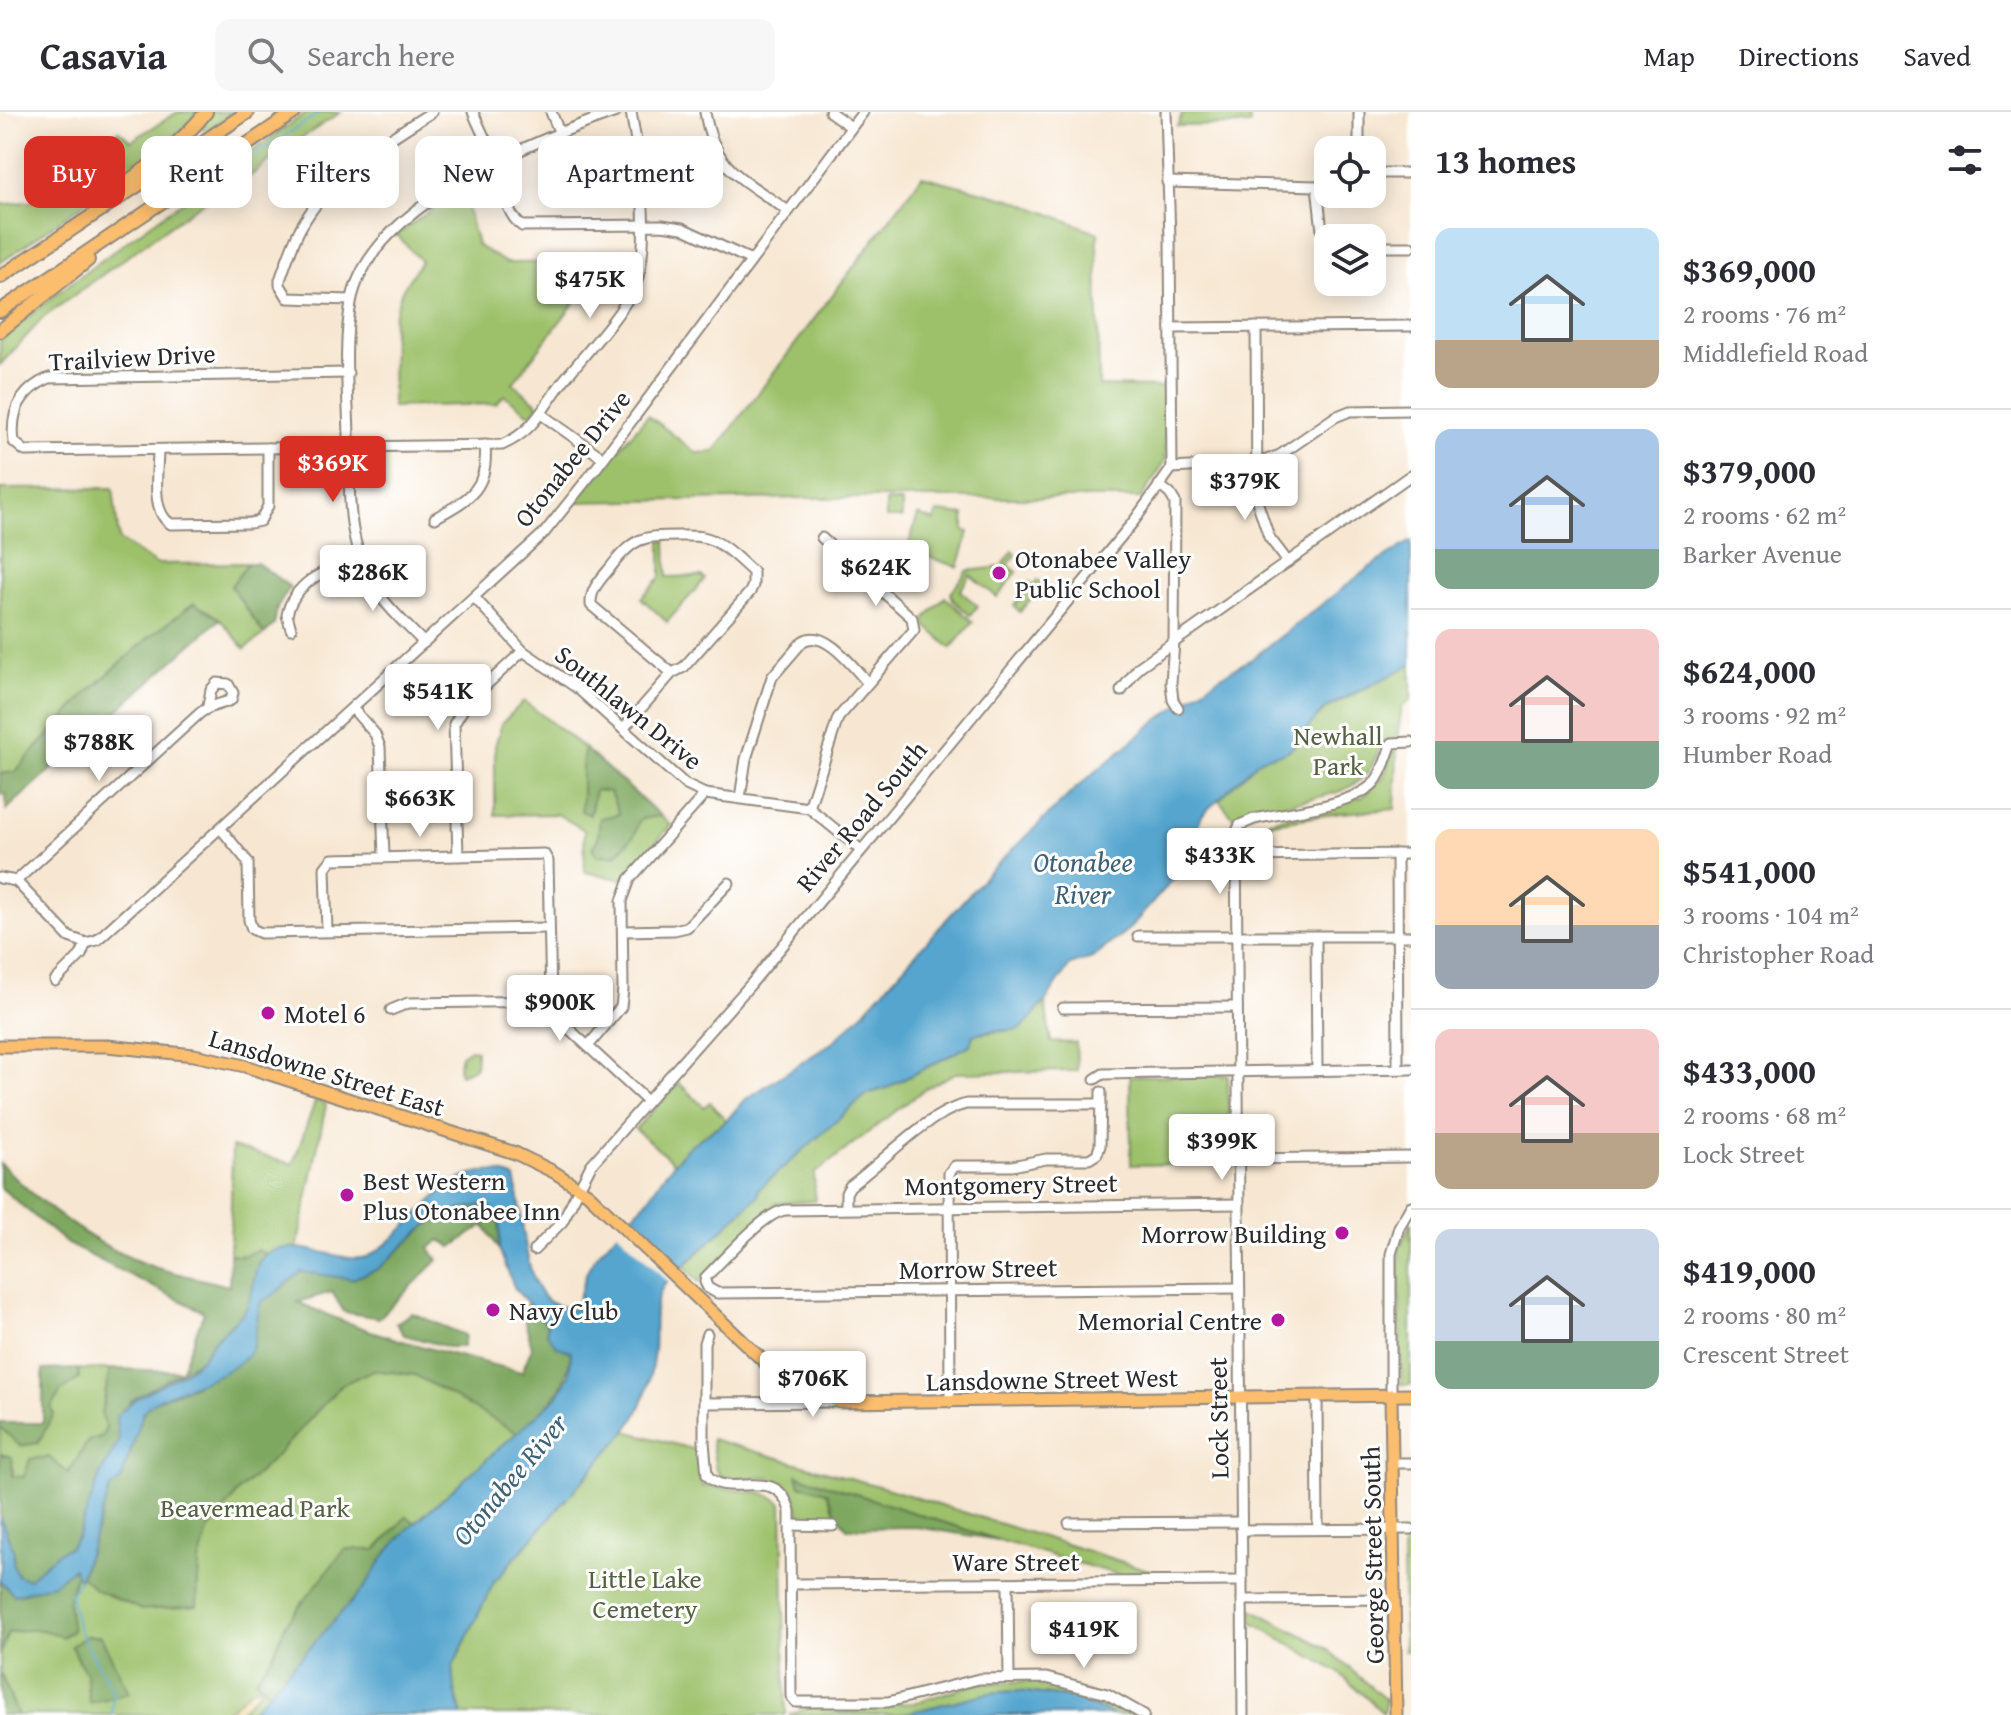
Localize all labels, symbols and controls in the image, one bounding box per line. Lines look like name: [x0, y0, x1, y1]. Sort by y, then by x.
search box: [215, 19, 775, 91]
text: Casavia: [40, 27, 167, 83]
icon: search: [243, 33, 287, 77]
text: Search here: [307, 33, 455, 77]
text: Map: [1643, 35, 1695, 76]
text: Directions: [1739, 35, 1859, 76]
text: Saved: [1903, 35, 1971, 76]
chip: Buy: [24, 136, 125, 208]
chip: Rent: [141, 136, 252, 208]
chip: Filters: [268, 136, 399, 208]
chip: New: [415, 136, 522, 208]
chip: Apartment: [538, 136, 723, 208]
map controls: [1314, 136, 1386, 296]
button: locate: [1314, 136, 1386, 208]
text: 13 homes: [1435, 136, 1576, 185]
icon: filters: [1943, 138, 1987, 182]
button: layers: [1314, 224, 1386, 296]
text: $369,000: [1683, 245, 1816, 294]
pin: $475K: [534, 252, 646, 320]
text: $475K: [555, 258, 625, 297]
icon: home: [1499, 260, 1595, 356]
text: 2 rooms · 76 m²: [1683, 294, 1846, 333]
street label: Trailview Drive: [48, 333, 216, 381]
text: Middlefield Road: [1683, 333, 1868, 372]
street label: Otonabee Drive: [504, 381, 640, 535]
pin: $369K: [277, 436, 389, 504]
text: $369K: [298, 442, 368, 481]
text: $379,000: [1683, 446, 1816, 495]
pin: $379K: [1189, 454, 1301, 522]
text: $379K: [1210, 460, 1280, 499]
icon: home: [1499, 461, 1595, 557]
text: 2 rooms · 62 m²: [1683, 495, 1846, 534]
text: Barker Avenue: [1683, 534, 1842, 573]
place label: Otonabee Valley Public School: [1015, 539, 1191, 608]
pin: $624K: [820, 540, 932, 608]
pin: $286K: [317, 545, 429, 613]
text: $624K: [841, 546, 911, 585]
text: $286K: [338, 551, 408, 590]
marker: Otonabee Valley Public School: [990, 564, 1008, 582]
street label: Southlawn Drive: [547, 635, 711, 779]
text: $624,000: [1683, 646, 1816, 695]
icon: home: [1499, 661, 1595, 757]
pin: $541K: [382, 664, 494, 732]
text: $541K: [403, 670, 473, 709]
text: 3 rooms · 92 m²: [1683, 695, 1846, 734]
pin: $788K: [43, 715, 155, 783]
park label: Newhall Park: [1293, 716, 1383, 785]
text: $788K: [64, 721, 134, 760]
street label: River Road South: [786, 731, 936, 900]
text: Humber Road: [1683, 734, 1832, 773]
pin: $663K: [364, 771, 476, 839]
text: $663K: [385, 777, 455, 816]
pin: $433K: [1164, 828, 1276, 896]
text: $433K: [1185, 834, 1255, 873]
water label: Otonabee River: [1033, 841, 1133, 914]
text: $541,000: [1683, 846, 1816, 895]
icon: home: [1499, 861, 1595, 957]
text: 3 rooms · 104 m²: [1683, 895, 1859, 934]
text: Christopher Road: [1683, 934, 1874, 973]
pin: $900K: [504, 975, 616, 1043]
text: $900K: [525, 981, 595, 1020]
place label: Motel 6: [284, 994, 366, 1033]
marker: Motel 6: [259, 1004, 277, 1022]
street label: Lansdowne Street East: [205, 1018, 449, 1126]
text: $433,000: [1683, 1046, 1816, 1095]
icon: home: [1499, 1061, 1595, 1157]
text: 2 rooms · 68 m²: [1683, 1095, 1846, 1134]
pin: $399K: [1166, 1114, 1278, 1182]
text: $399K: [1187, 1120, 1257, 1159]
text: Lock Street: [1683, 1134, 1805, 1173]
place label: Best Western Plus Otonabee Inn: [363, 1161, 561, 1230]
street label: Montgomery Street: [904, 1163, 1118, 1205]
marker: Best Western Plus Otonabee Inn: [338, 1186, 356, 1204]
place label: Morrow Building: [1141, 1214, 1326, 1253]
marker: Morrow Building: [1333, 1224, 1351, 1242]
text: $419,000: [1683, 1246, 1816, 1295]
street label: Morrow Street: [898, 1247, 1058, 1289]
icon: home: [1499, 1261, 1595, 1357]
place label: Navy Club: [509, 1291, 618, 1330]
text: 2 rooms · 80 m²: [1683, 1295, 1846, 1334]
marker: Navy Club: [484, 1301, 502, 1319]
place label: Memorial Centre: [1078, 1301, 1262, 1340]
marker: Memorial Centre: [1269, 1311, 1287, 1329]
text: Crescent Street: [1683, 1334, 1849, 1373]
pin: $706K: [757, 1351, 869, 1419]
text: $706K: [778, 1357, 848, 1396]
street label: Lansdowne Street West: [926, 1357, 1178, 1401]
street label: Lock Street: [1197, 1357, 1239, 1479]
water label: Otonabee River: [441, 1403, 578, 1554]
street label: George Street South: [1351, 1445, 1393, 1664]
park label: Beavermead Park: [160, 1488, 351, 1527]
street label: Ware Street: [952, 1542, 1080, 1581]
park label: Little Lake Cemetery: [588, 1559, 702, 1628]
pin: $419K: [1028, 1602, 1140, 1670]
text: $419K: [1049, 1608, 1119, 1647]

